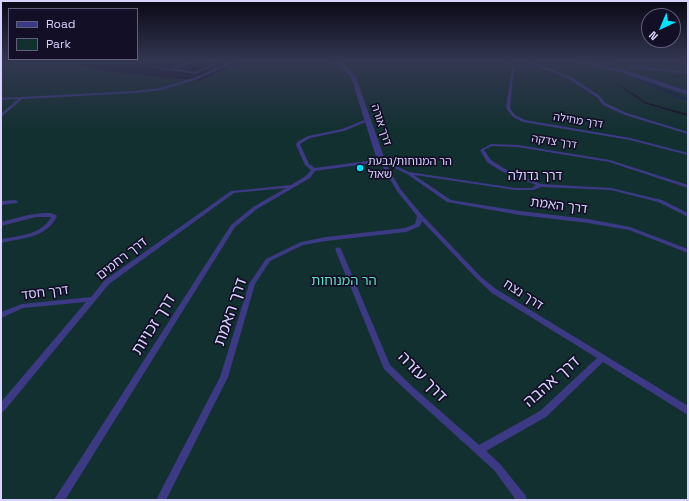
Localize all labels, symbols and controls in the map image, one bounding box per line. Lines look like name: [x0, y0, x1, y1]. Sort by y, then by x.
legend: [8, 8, 138, 60]
north arrow: [641, 8, 681, 48]
text: Road: [46, 16, 75, 32]
text: N: [646, 28, 661, 44]
text: Park: [46, 36, 71, 52]
street label: דרך אורה: [368, 103, 394, 147]
street label: דרך מחילה: [552, 111, 604, 131]
street label: דרך צדקה: [530, 132, 578, 152]
place label: הר המנוחות/גבעת שאול: [368, 155, 452, 181]
marker: הר המנוחות/גבעת שאול: [355, 163, 365, 173]
street label: דרך גדולה: [508, 168, 562, 184]
street label: דרך האמת: [530, 195, 588, 217]
street label: דרך רחמים: [94, 234, 150, 284]
park label: הר המנוחות: [311, 273, 377, 289]
street label: דרך האמת: [210, 275, 252, 349]
street label: דרך נצח: [500, 276, 546, 314]
street label: דרך חסד: [20, 282, 70, 304]
street label: דרך זכויות: [128, 291, 180, 359]
street label: דרך עזרה: [393, 348, 451, 406]
street label: דרך אהבה: [520, 352, 584, 412]

